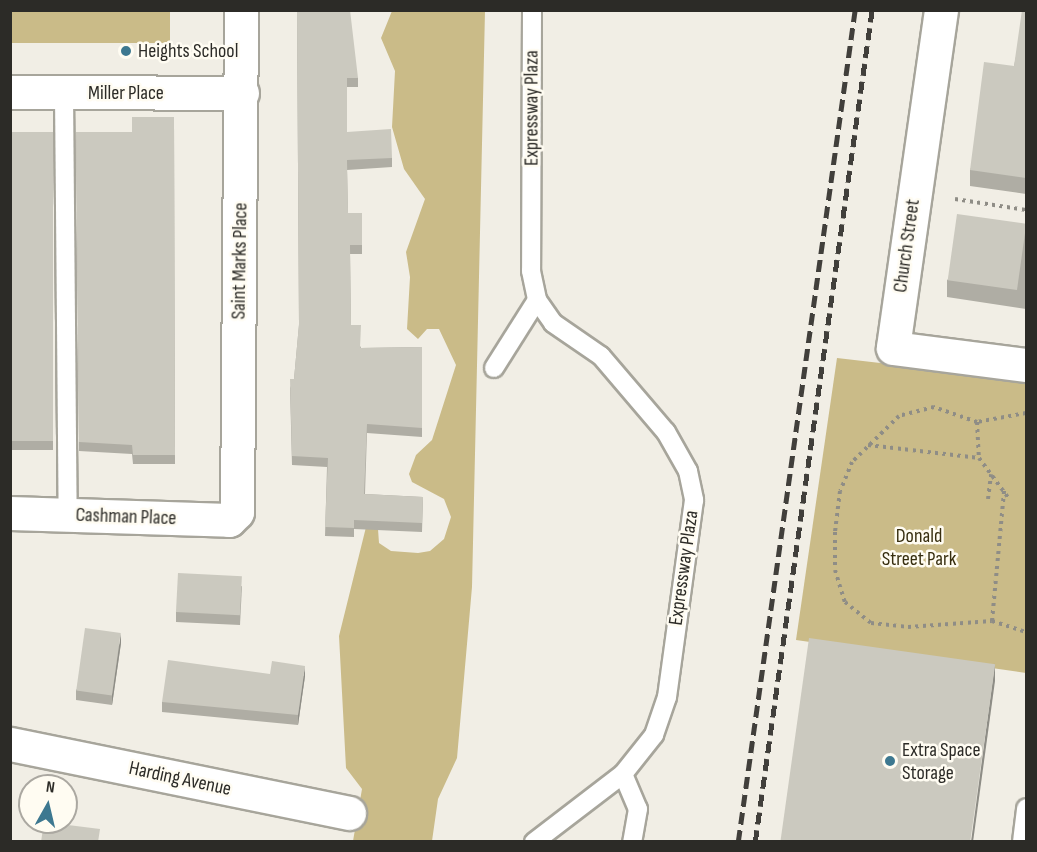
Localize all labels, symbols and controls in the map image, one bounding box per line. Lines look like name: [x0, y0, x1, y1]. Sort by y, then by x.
place label: Heights School: [138, 39, 238, 63]
marker: Heights School: [119, 44, 133, 58]
street label: Expressway Plaza: [520, 50, 544, 166]
street label: Miller Place: [88, 81, 164, 105]
street label: Church Street: [889, 198, 925, 294]
street label: Saint Marks Place: [227, 202, 253, 320]
street label: Cashman Place: [75, 503, 177, 531]
street label: Expressway Plaza: [664, 509, 704, 627]
park label: Donald Street Park: [882, 524, 956, 571]
place label: Extra Space Storage: [902, 738, 981, 785]
marker: Extra Space Storage: [883, 754, 897, 768]
street label: Harding Avenue: [127, 756, 233, 802]
north arrow: [18, 774, 78, 834]
text: N: [45, 778, 56, 798]

